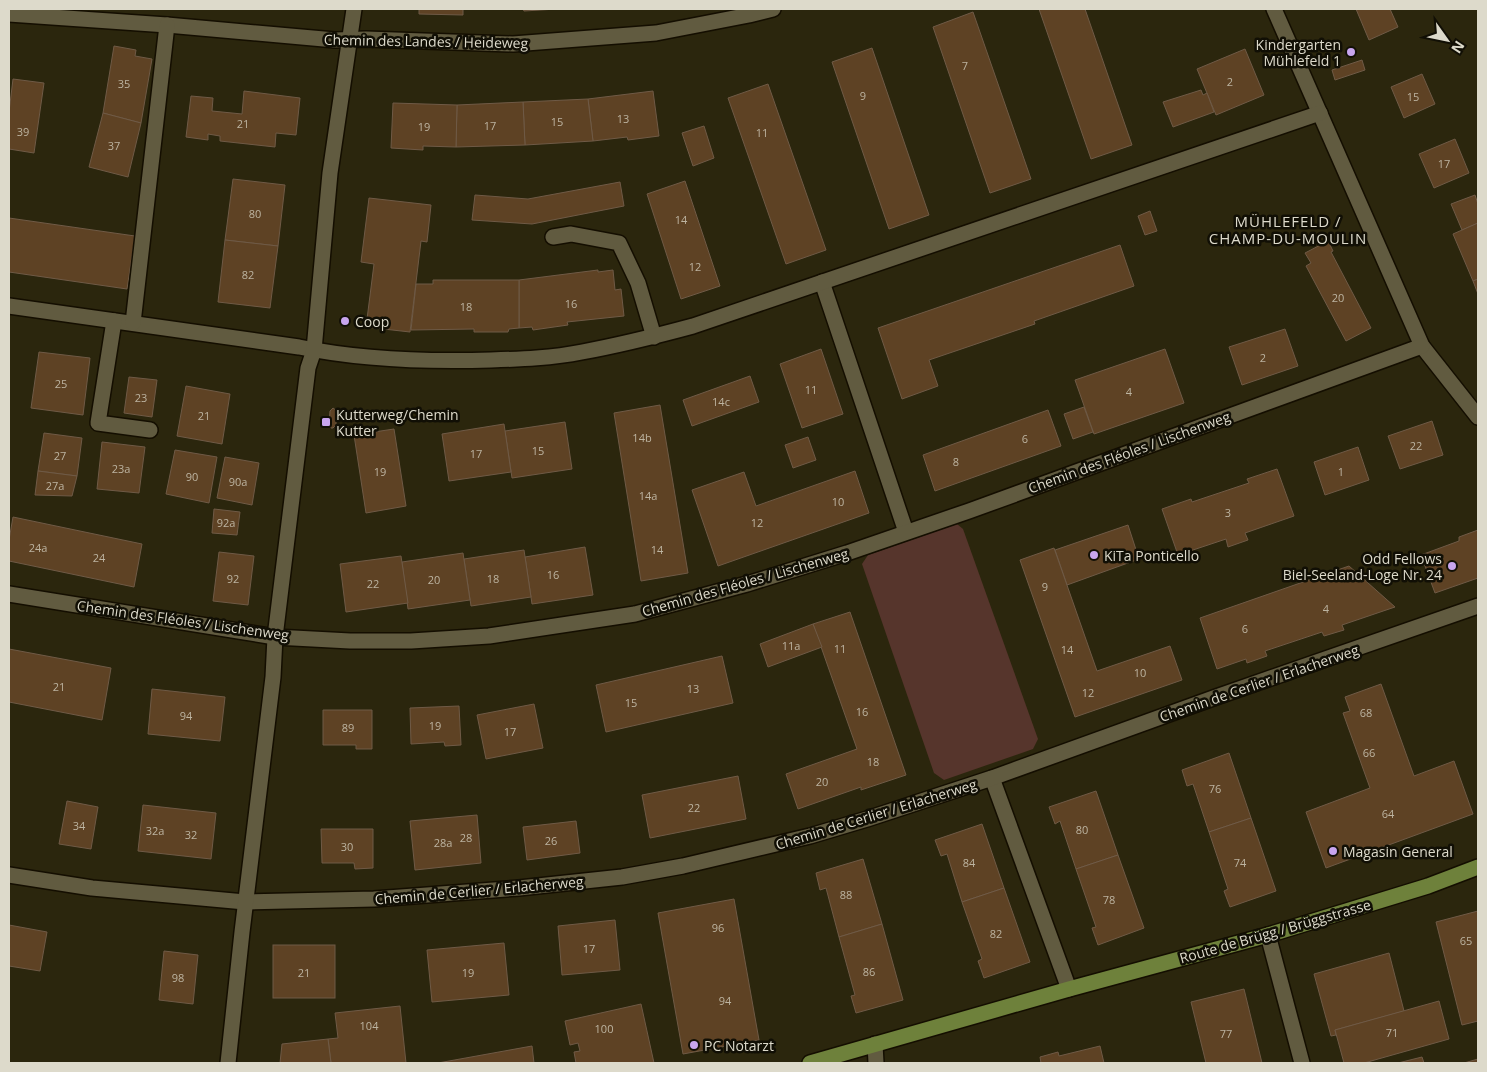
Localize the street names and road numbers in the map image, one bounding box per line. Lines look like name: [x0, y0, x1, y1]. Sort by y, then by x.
street label: Chemin des Landes / Heideweg: [324, 30, 529, 52]
street label: Chemin des Fléoles / Lischenweg: [1025, 406, 1233, 497]
street label: Chemin des Fléoles / Lischenweg: [640, 543, 851, 621]
street label: Chemin des Fléoles / Lischenweg: [76, 596, 291, 644]
street label: Chemin de Cerlier / Erlacherweg: [1157, 640, 1362, 726]
street label: Chemin de Cerlier / Erlacherweg: [773, 774, 979, 854]
street label: Chemin de Cerlier / Erlacherweg: [374, 871, 585, 909]
street label: Route de Brügg / Brüggstrasse: [1177, 895, 1373, 967]

